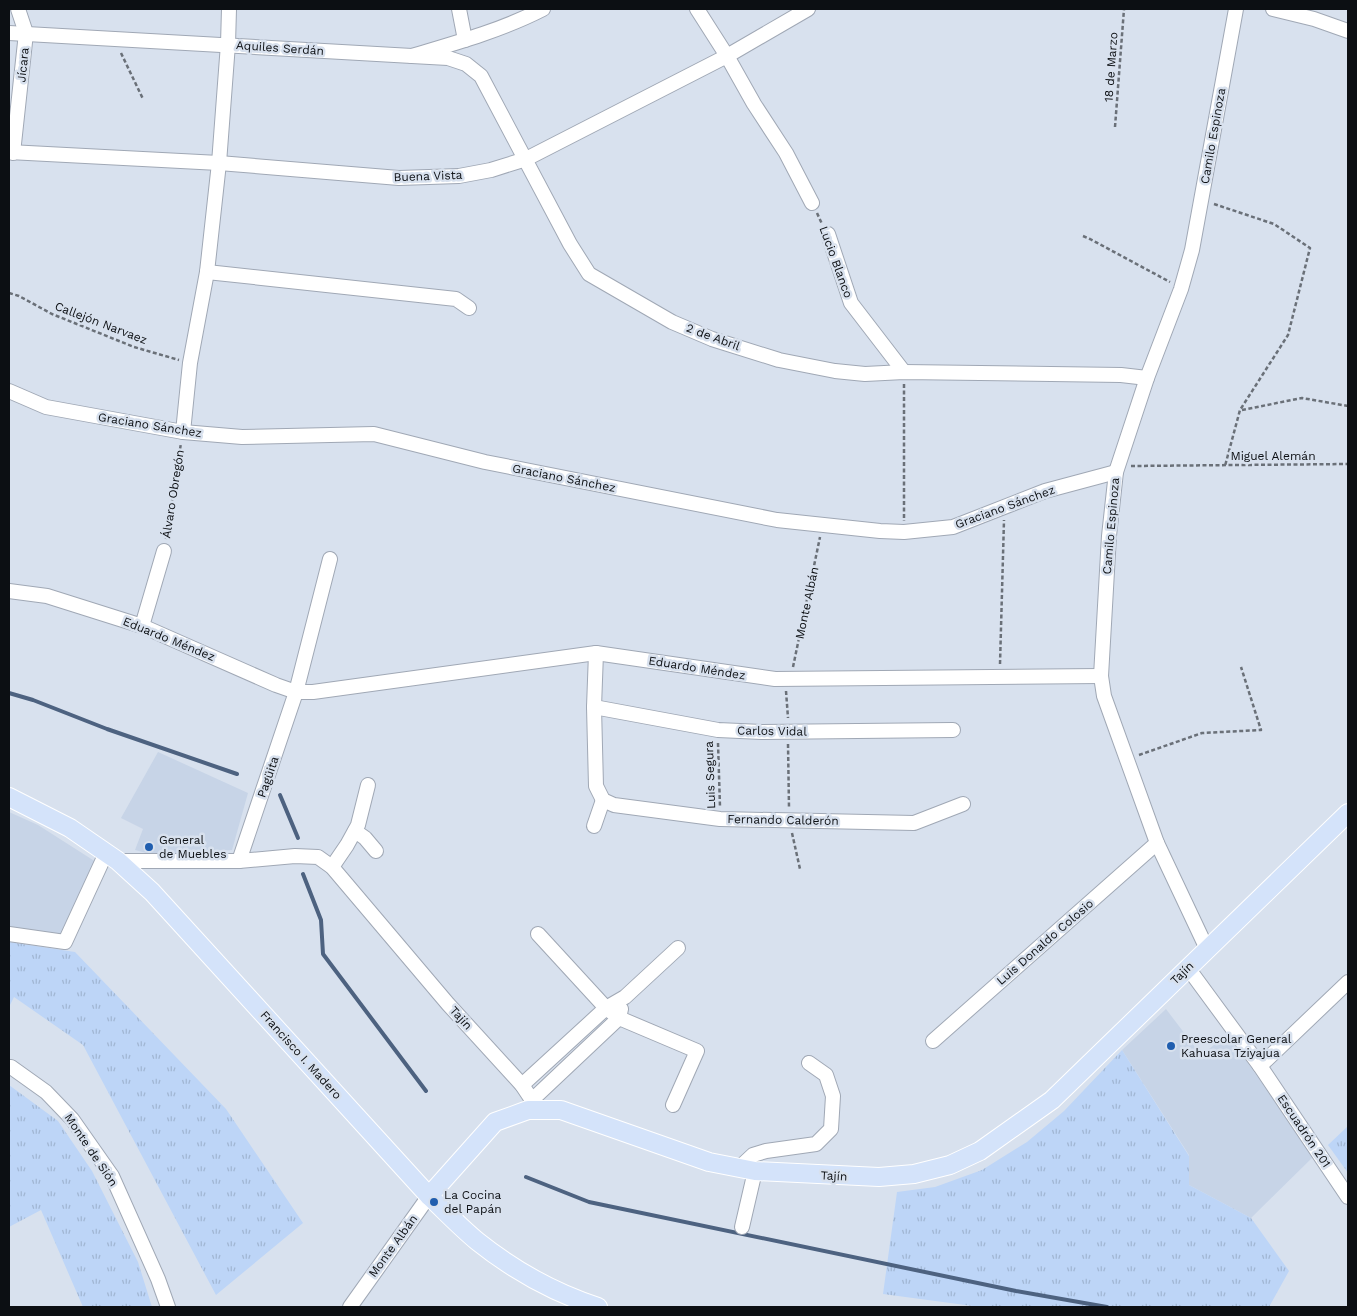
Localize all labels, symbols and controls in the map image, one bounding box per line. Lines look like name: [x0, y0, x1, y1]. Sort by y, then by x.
street label: 18 de Marzo: [1102, 32, 1120, 102]
street label: Aquiles Serdán: [236, 38, 324, 58]
street label: Jícara: [14, 47, 32, 83]
street label: Camilo Espinoza: [1198, 87, 1228, 185]
street label: Buena Vista: [393, 168, 463, 184]
street label: Lucio Blanco: [817, 224, 855, 300]
street label: Callejón Narvaez: [53, 299, 149, 347]
street label: 2 de Abril: [684, 321, 742, 353]
street label: Graciano Sánchez: [97, 410, 203, 440]
street label: Álvaro Obregón: [159, 449, 187, 539]
street label: Miguel Alemán: [1230, 449, 1316, 463]
street label: Graciano Sánchez: [511, 461, 617, 495]
street label: Camilo Espinoza: [1100, 477, 1122, 575]
street label: Graciano Sánchez: [953, 482, 1057, 532]
street label: Monte Albán: [793, 566, 821, 640]
street label: Eduardo Méndez: [121, 614, 217, 664]
street label: Eduardo Méndez: [647, 653, 747, 683]
street label: Carlos Vidal: [737, 723, 807, 739]
street label: Luis Segura: [702, 741, 718, 809]
street label: Pagüita: [254, 754, 282, 800]
street label: Fernando Calderón: [727, 812, 839, 828]
place label: General de Muebles: [159, 833, 226, 861]
marker: General de Muebles: [143, 841, 155, 853]
street label: Luis Donaldo Colosio: [994, 896, 1096, 988]
street label: Tajín: [1168, 959, 1196, 987]
street label: Tajín: [447, 1003, 475, 1033]
street label: Francisco I. Madero: [258, 1008, 344, 1102]
place label: Preescolar General Kahuasa Tziyajua: [1181, 1032, 1292, 1060]
marker: Preescolar General Kahuasa Tziyajua: [1165, 1040, 1177, 1052]
street label: Escuadrón 201: [1274, 1092, 1334, 1170]
street label: Monte de Sión: [62, 1111, 120, 1189]
street label: Tajín: [820, 1168, 848, 1184]
place label: La Cocina del Papán: [444, 1188, 502, 1216]
marker: La Cocina del Papán: [428, 1196, 440, 1208]
street label: Monte Albán: [366, 1212, 420, 1280]

